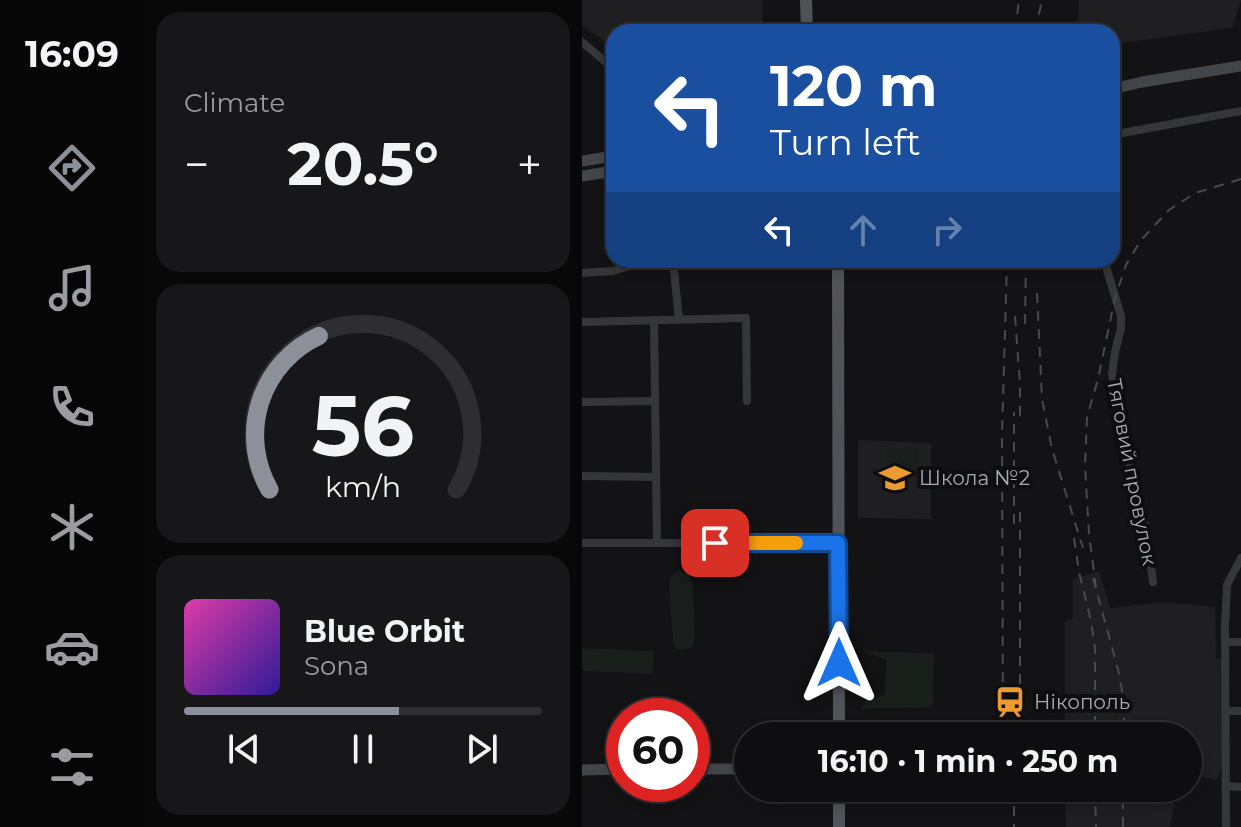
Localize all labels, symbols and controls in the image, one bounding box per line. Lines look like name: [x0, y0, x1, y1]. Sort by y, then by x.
text: 16:09: [25, 32, 119, 76]
text: 120 m: [770, 52, 938, 120]
icon: left: [638, 56, 742, 160]
text: Climate: [184, 87, 285, 119]
text: Turn left: [770, 120, 921, 164]
text: 20.5°: [287, 127, 439, 200]
text: −: [184, 137, 209, 191]
text: +: [517, 137, 542, 191]
icon: directions: [44, 140, 100, 196]
icon: left: [757, 208, 801, 252]
icon: ahead: [841, 208, 885, 252]
icon: right: [925, 208, 969, 252]
icon: music: [44, 260, 100, 316]
text: 56: [312, 374, 414, 476]
street label: Тяговий провулок: [1102, 377, 1162, 568]
icon: phone: [44, 379, 100, 435]
school or university icon: Школа №2: [878, 461, 912, 495]
place label: Школа №2: [919, 466, 1030, 490]
text: km/h: [325, 469, 401, 504]
icon: climate: [44, 499, 100, 555]
pin: [681, 509, 749, 577]
icon: arrive: [693, 521, 737, 565]
text: Blue Orbit: [304, 613, 465, 650]
icon: car: [44, 619, 100, 675]
position arrow: [797, 621, 881, 705]
text: Sona: [304, 650, 369, 682]
station icon: Нікополь: [993, 685, 1027, 719]
place label: Нікополь: [1034, 690, 1130, 714]
speed limit sign: 60: [606, 698, 710, 802]
icon: previous: [222, 727, 266, 771]
icon: pause: [341, 727, 385, 771]
icon: next: [460, 727, 504, 771]
icon: filters: [44, 739, 100, 795]
text: 16:10 · 1 min · 250 m: [818, 743, 1118, 780]

